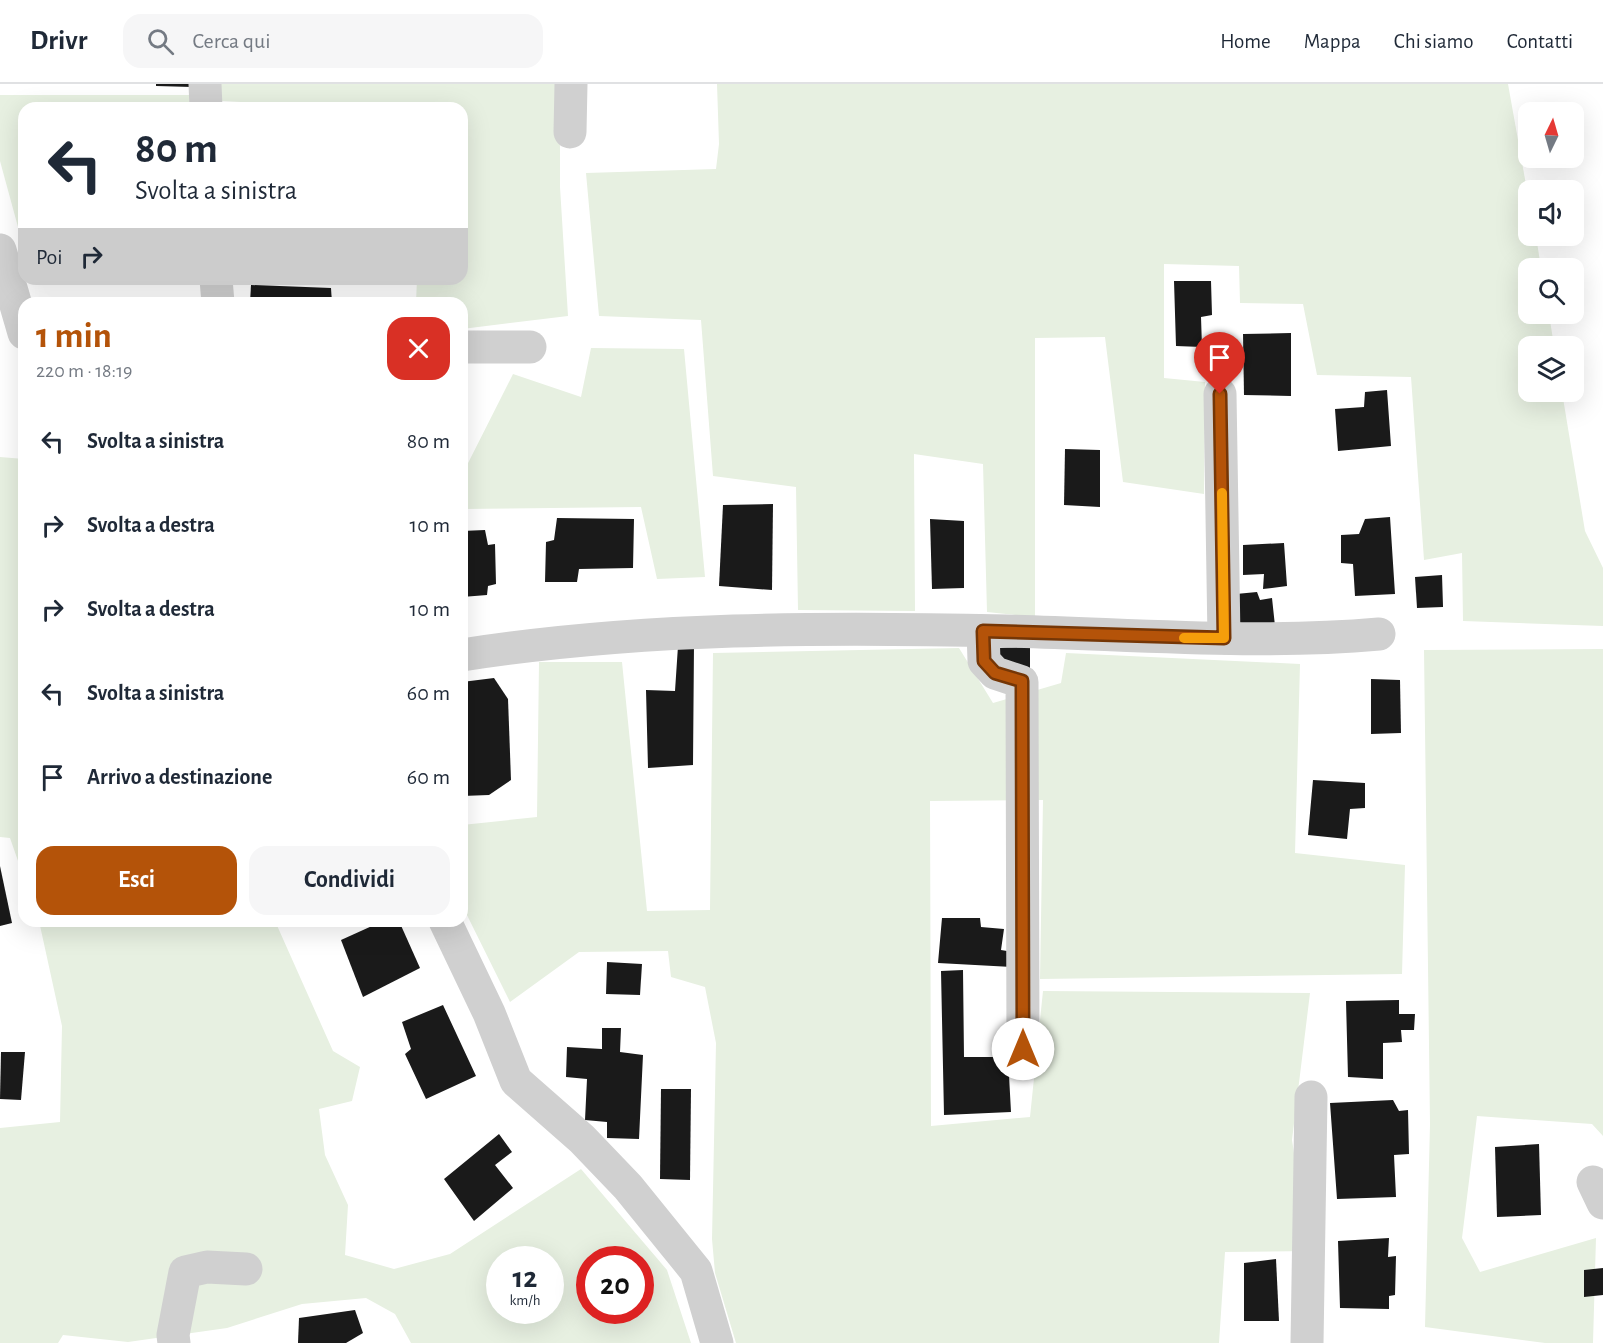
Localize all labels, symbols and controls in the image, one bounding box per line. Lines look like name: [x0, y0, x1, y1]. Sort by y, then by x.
search box: [123, 14, 543, 68]
icon: search: [144, 25, 177, 58]
text: Drivr: [30, 27, 87, 55]
text: Cerca qui: [192, 30, 271, 52]
text: Home: [1220, 31, 1271, 52]
text: Mappa: [1304, 31, 1361, 52]
text: Chi siamo: [1394, 31, 1474, 52]
text: Contatti: [1507, 31, 1573, 52]
north arrow: [1518, 102, 1584, 168]
map controls: [1518, 102, 1584, 402]
icon: left: [36, 126, 114, 204]
text: 80 m: [135, 128, 218, 170]
text: Svolta a sinistra: [135, 177, 297, 204]
button: sound: [1518, 180, 1584, 246]
icon: right: [75, 240, 108, 273]
text: Poi: [36, 246, 63, 268]
button: search: [1518, 258, 1584, 324]
button: close: [387, 317, 450, 380]
text: 1 min: [36, 318, 112, 354]
pin: [1194, 332, 1245, 394]
button: layers: [1518, 336, 1584, 402]
icon: arrive: [1203, 341, 1236, 374]
text: 220 m · 18:19: [36, 361, 132, 381]
icon: left: [36, 425, 69, 458]
text: Svolta a sinistra: [87, 430, 224, 452]
text: 80 m: [407, 430, 450, 452]
icon: right: [36, 509, 69, 542]
text: Svolta a destra: [87, 514, 215, 536]
text: 10 m: [410, 514, 450, 536]
icon: right: [36, 593, 69, 626]
text: Svolta a destra: [87, 598, 215, 620]
text: 10 m: [410, 598, 450, 620]
icon: left: [36, 677, 69, 710]
text: Svolta a sinistra: [87, 682, 224, 704]
text: 60 m: [407, 682, 450, 704]
icon: arrive: [36, 761, 69, 794]
text: Arrivo a destinazione: [87, 766, 272, 788]
text: 60 m: [407, 766, 450, 788]
button: Esci: [36, 846, 237, 915]
button: Condividi: [249, 846, 450, 915]
position arrow: [991, 1017, 1055, 1081]
speed limit sign: 20: [576, 1246, 654, 1324]
text: 12: [513, 1263, 537, 1293]
text: km/h: [510, 1293, 540, 1308]

